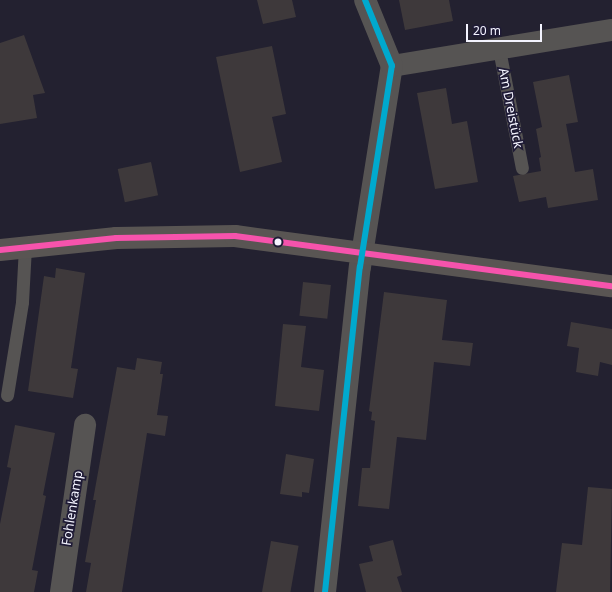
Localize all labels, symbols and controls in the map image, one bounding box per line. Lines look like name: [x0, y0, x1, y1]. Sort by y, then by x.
scale bar: [468, 16, 544, 42]
text: 20 m: [473, 22, 501, 39]
street label: Am Dreistück: [496, 67, 526, 149]
unlabelled marker: [273, 237, 283, 247]
street label: Fohlenkamp: [58, 469, 86, 547]

